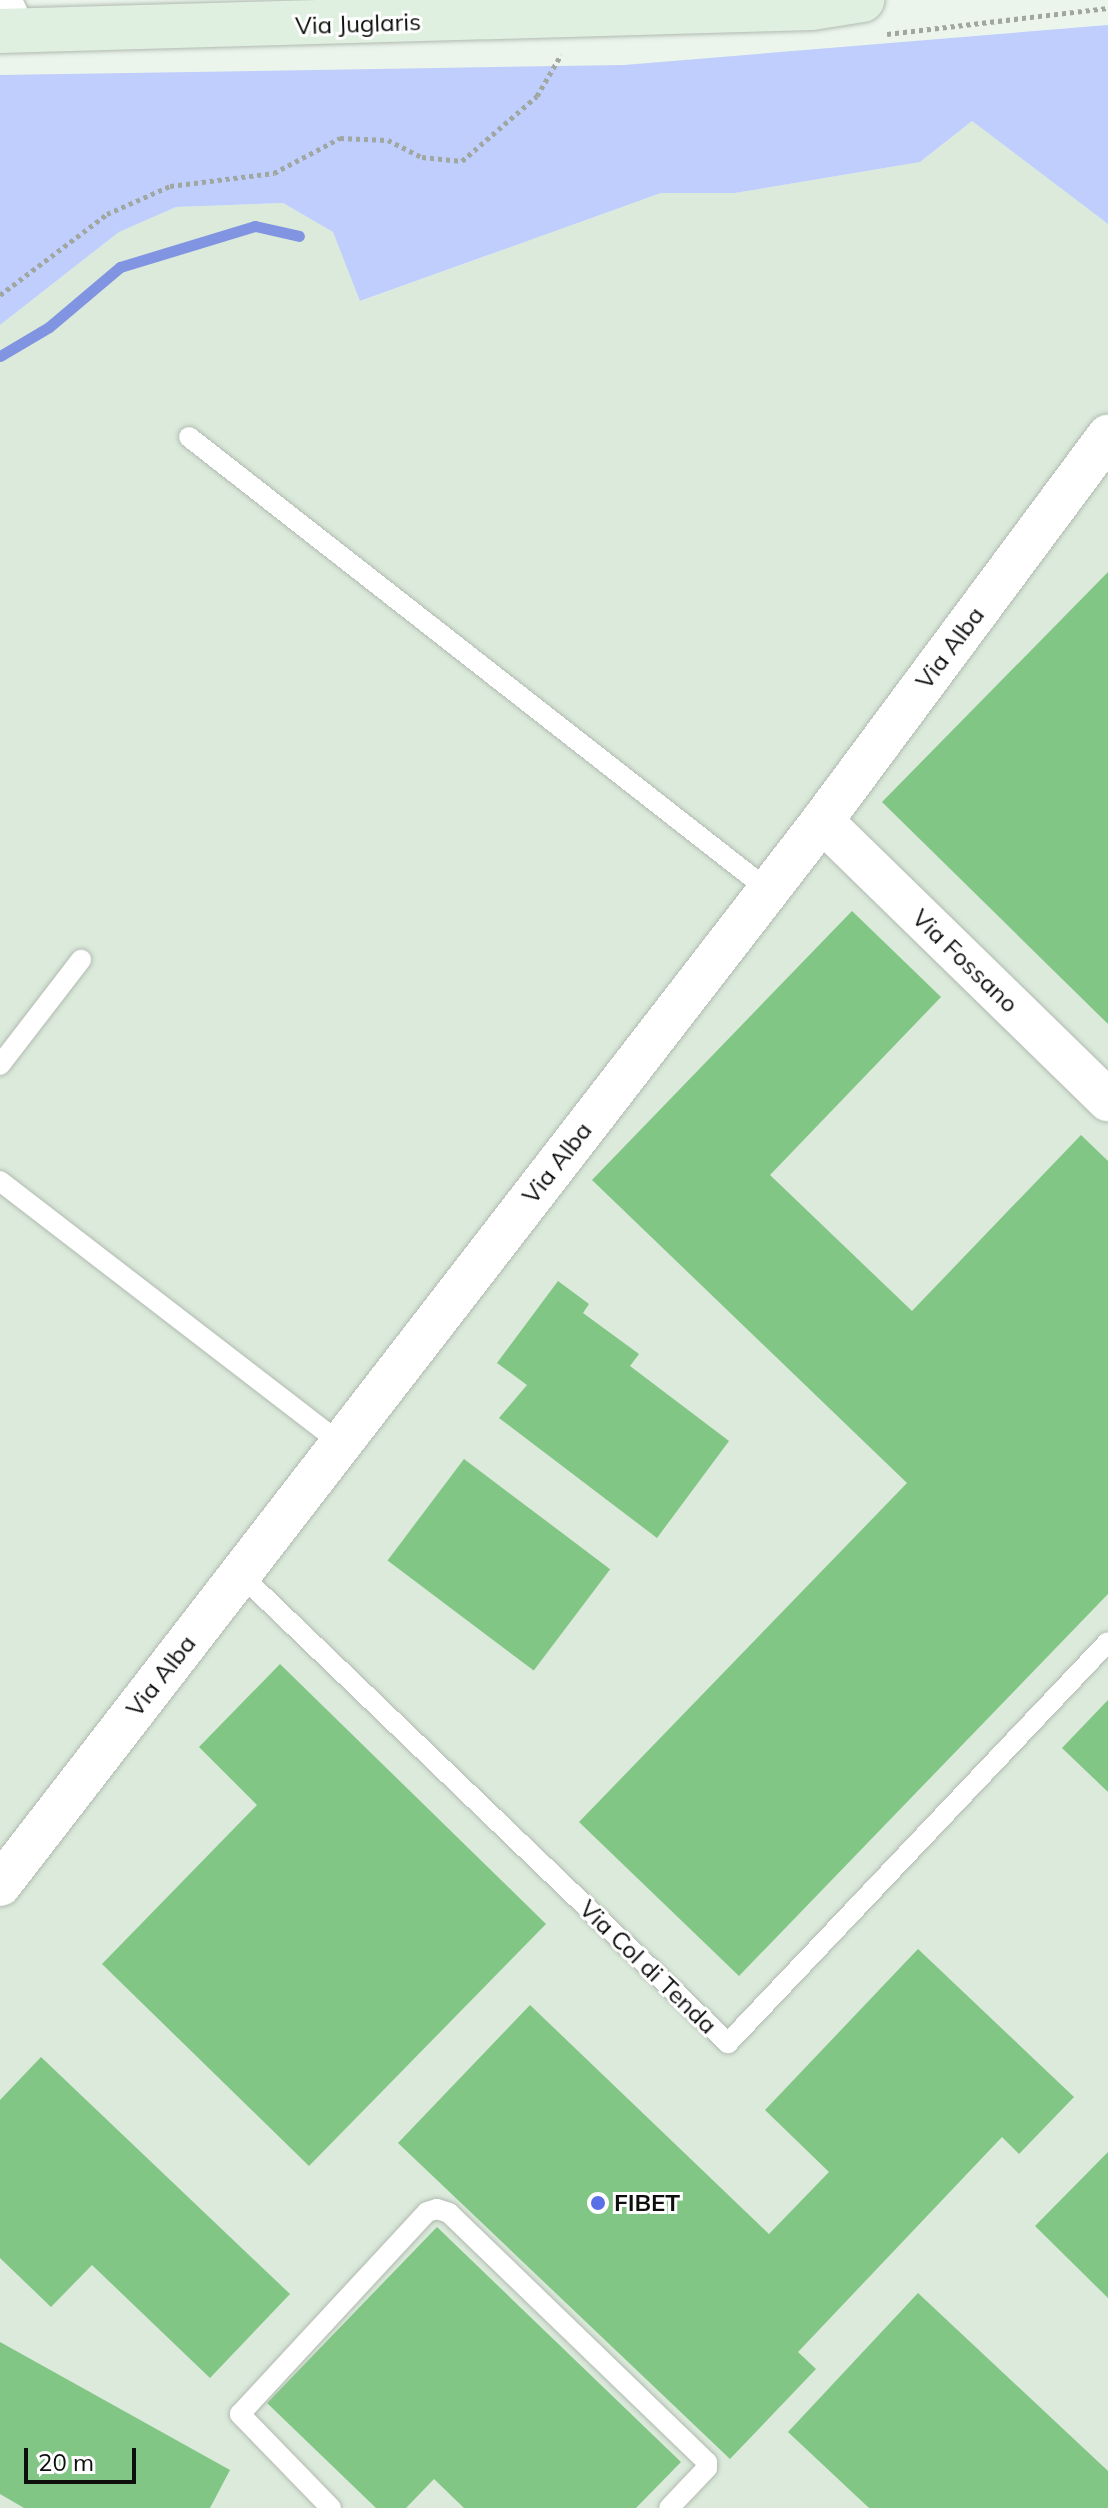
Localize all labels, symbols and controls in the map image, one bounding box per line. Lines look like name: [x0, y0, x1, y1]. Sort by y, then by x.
street label: Via Juglaris: [295, 7, 421, 41]
street label: Via Alba: [910, 601, 990, 695]
street label: Via Fossano: [906, 903, 1024, 1019]
street label: Via Alba: [516, 1117, 598, 1209]
street label: Via Alba: [120, 1630, 202, 1722]
street label: Via Col di Tenda: [573, 1894, 723, 2040]
place label: FIBET: [614, 2189, 680, 2217]
marker: FIBET: [589, 2194, 607, 2212]
scale bar: [28, 2432, 140, 2482]
text: 20 m: [38, 2447, 94, 2477]

